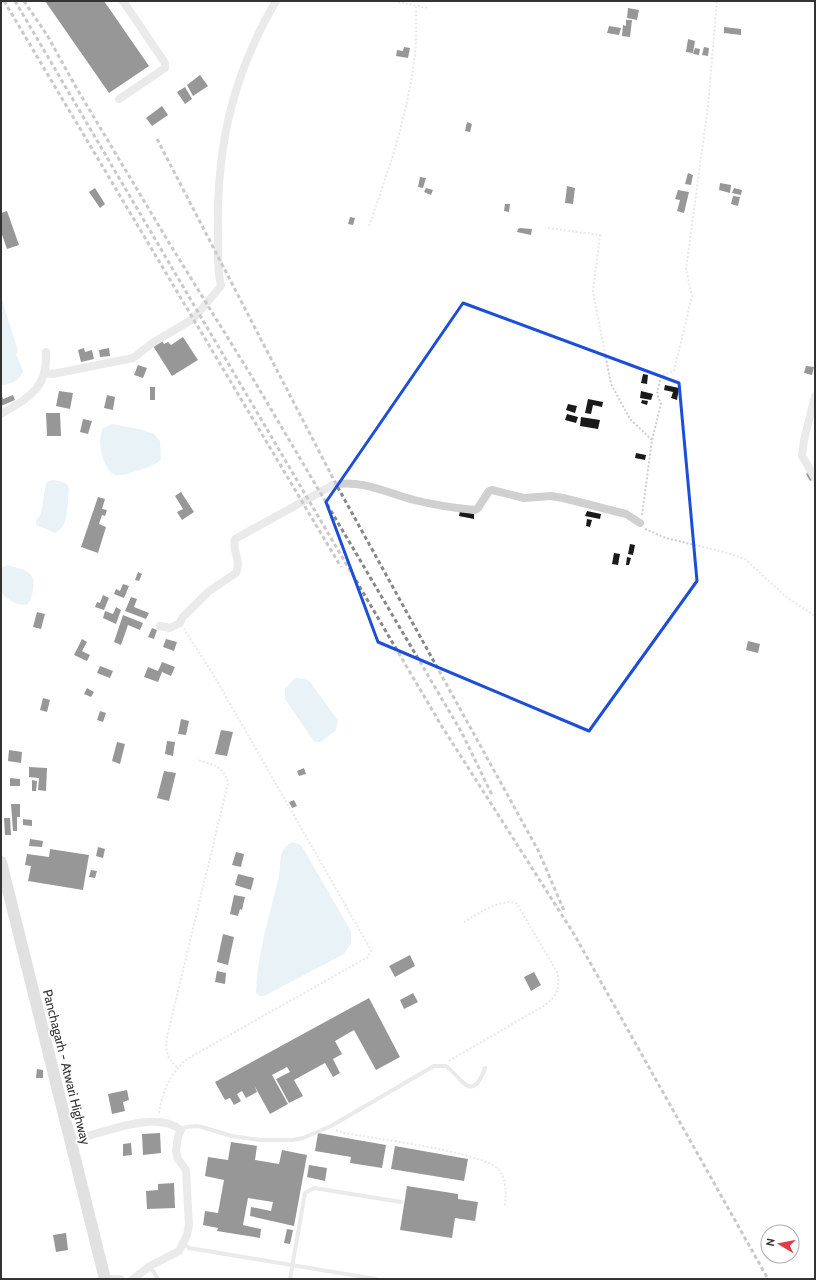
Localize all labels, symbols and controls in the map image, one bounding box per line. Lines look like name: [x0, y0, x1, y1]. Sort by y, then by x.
street label: Panchagarh - Atwari Highway: [40, 988, 94, 1147]
north arrow: [760, 1224, 800, 1264]
text: N: [763, 1237, 778, 1247]

